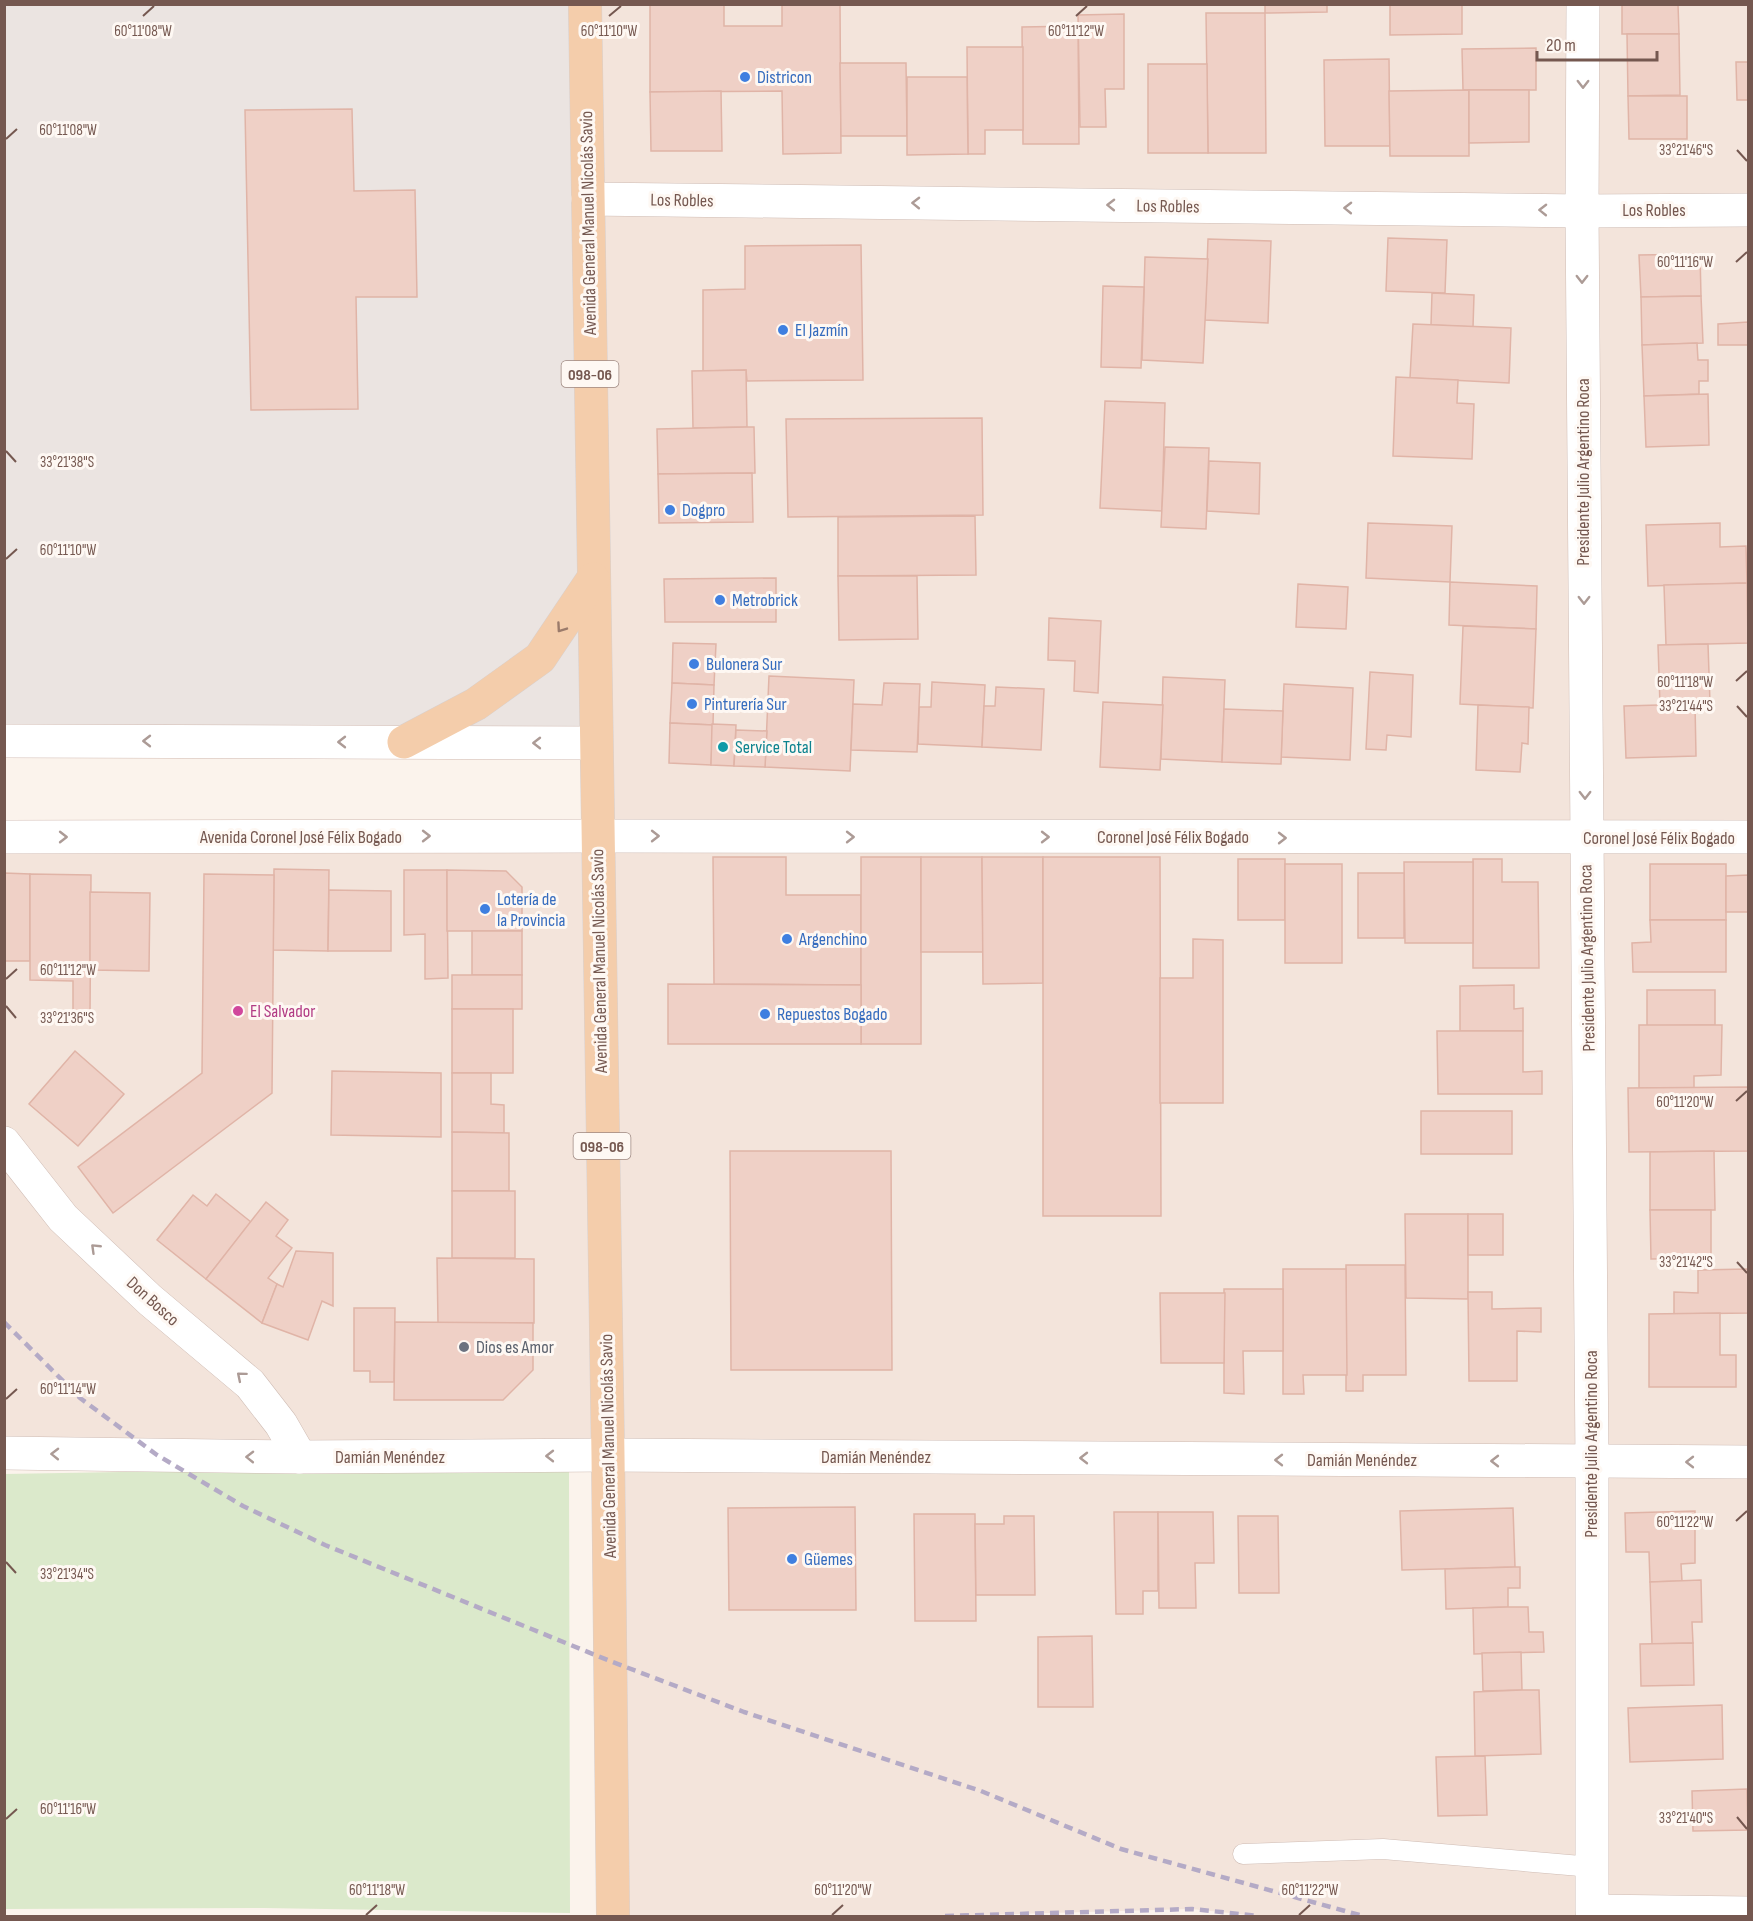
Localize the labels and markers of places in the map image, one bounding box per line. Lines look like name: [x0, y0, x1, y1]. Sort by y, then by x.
place label: Districon: [757, 67, 812, 88]
marker: Districon: [738, 70, 752, 84]
place label: El Jazmín: [795, 320, 848, 341]
marker: El Jazmín: [776, 323, 790, 337]
place label: Dogpro: [682, 500, 725, 521]
marker: Dogpro: [663, 503, 677, 517]
place label: Metrobrick: [732, 590, 798, 611]
marker: Metrobrick: [713, 593, 727, 607]
place label: Bulonera Sur: [706, 654, 782, 675]
marker: Bulonera Sur: [687, 657, 701, 671]
place label: Pinturería Sur: [704, 694, 787, 715]
marker: Pinturería Sur: [685, 697, 699, 711]
place label: Service Total: [735, 737, 812, 758]
marker: Service Total: [716, 740, 730, 754]
place label: Lotería de la Provincia: [497, 889, 566, 931]
marker: Lotería de la Provincia: [478, 902, 492, 916]
place label: Argenchino: [798, 929, 867, 950]
marker: Argenchino: [780, 932, 794, 946]
place label: El Salvador: [250, 1001, 315, 1022]
marker: El Salvador: [231, 1004, 245, 1018]
place label: Repuestos Bogado: [777, 1004, 887, 1025]
marker: Repuestos Bogado: [758, 1007, 772, 1021]
place label: Dios es Amor: [476, 1337, 554, 1358]
marker: Dios es Amor: [457, 1340, 471, 1354]
place label: Güemes: [804, 1549, 853, 1570]
marker: Güemes: [785, 1552, 799, 1566]

